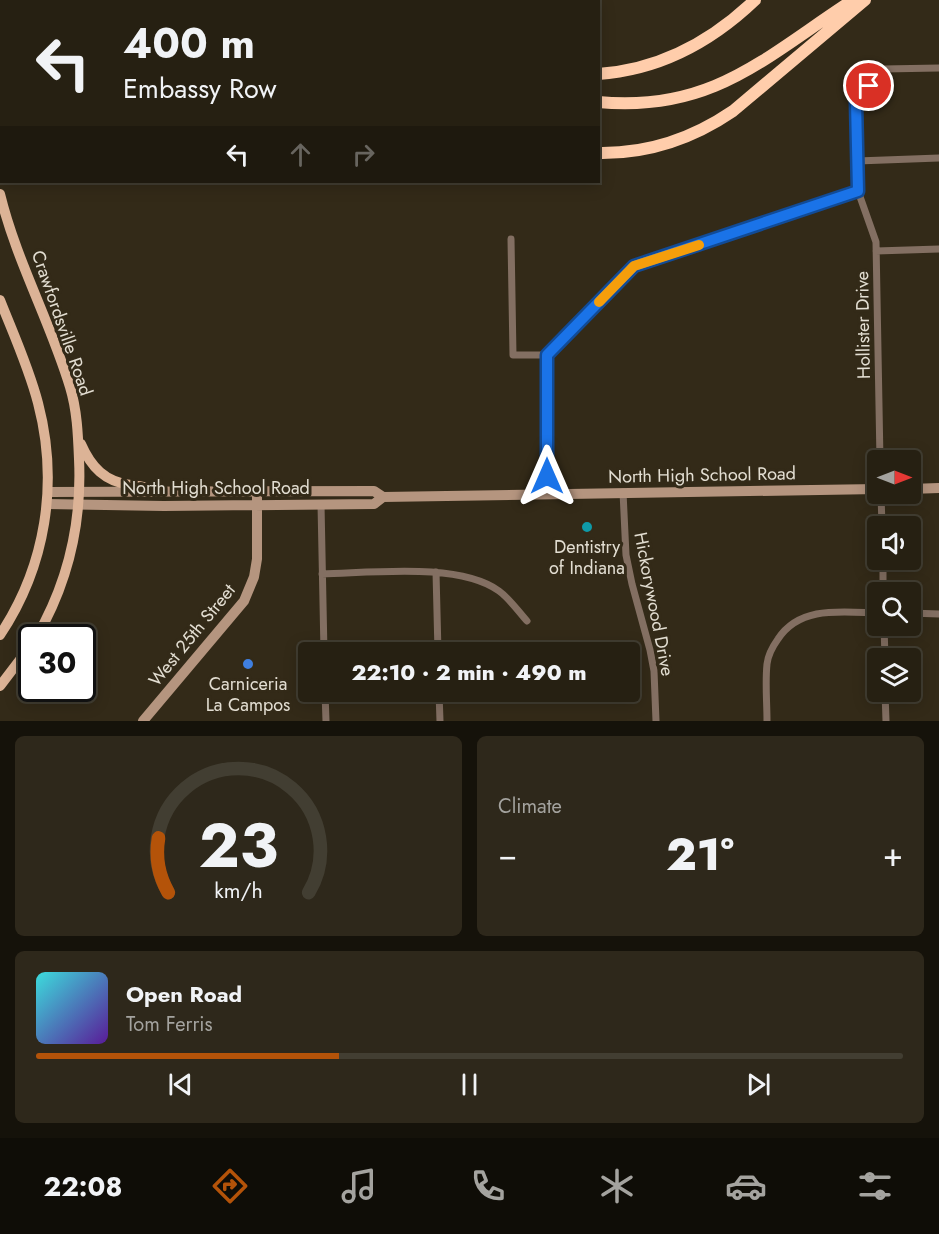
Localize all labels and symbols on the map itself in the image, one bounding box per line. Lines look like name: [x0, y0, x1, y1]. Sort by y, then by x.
pin: [843, 60, 894, 111]
street label: Crawfordsville Road: [25, 247, 99, 399]
street label: Hollister Drive: [849, 271, 877, 379]
position arrow: [515, 444, 579, 508]
north arrow: [867, 450, 921, 504]
street label: North High School Road: [608, 460, 796, 490]
street label: North High School Road: [122, 475, 310, 501]
marker: Dentistry of Indiana: [580, 520, 594, 534]
street label: Hickorywood Drive: [627, 530, 681, 678]
place label: Dentistry of Indiana: [549, 534, 625, 581]
street label: West 25th Street: [143, 578, 242, 692]
speed limit sign: 30: [18, 624, 96, 702]
marker: Carniceria La Campos: [241, 657, 255, 671]
place label: Carniceria La Campos: [206, 671, 290, 718]

